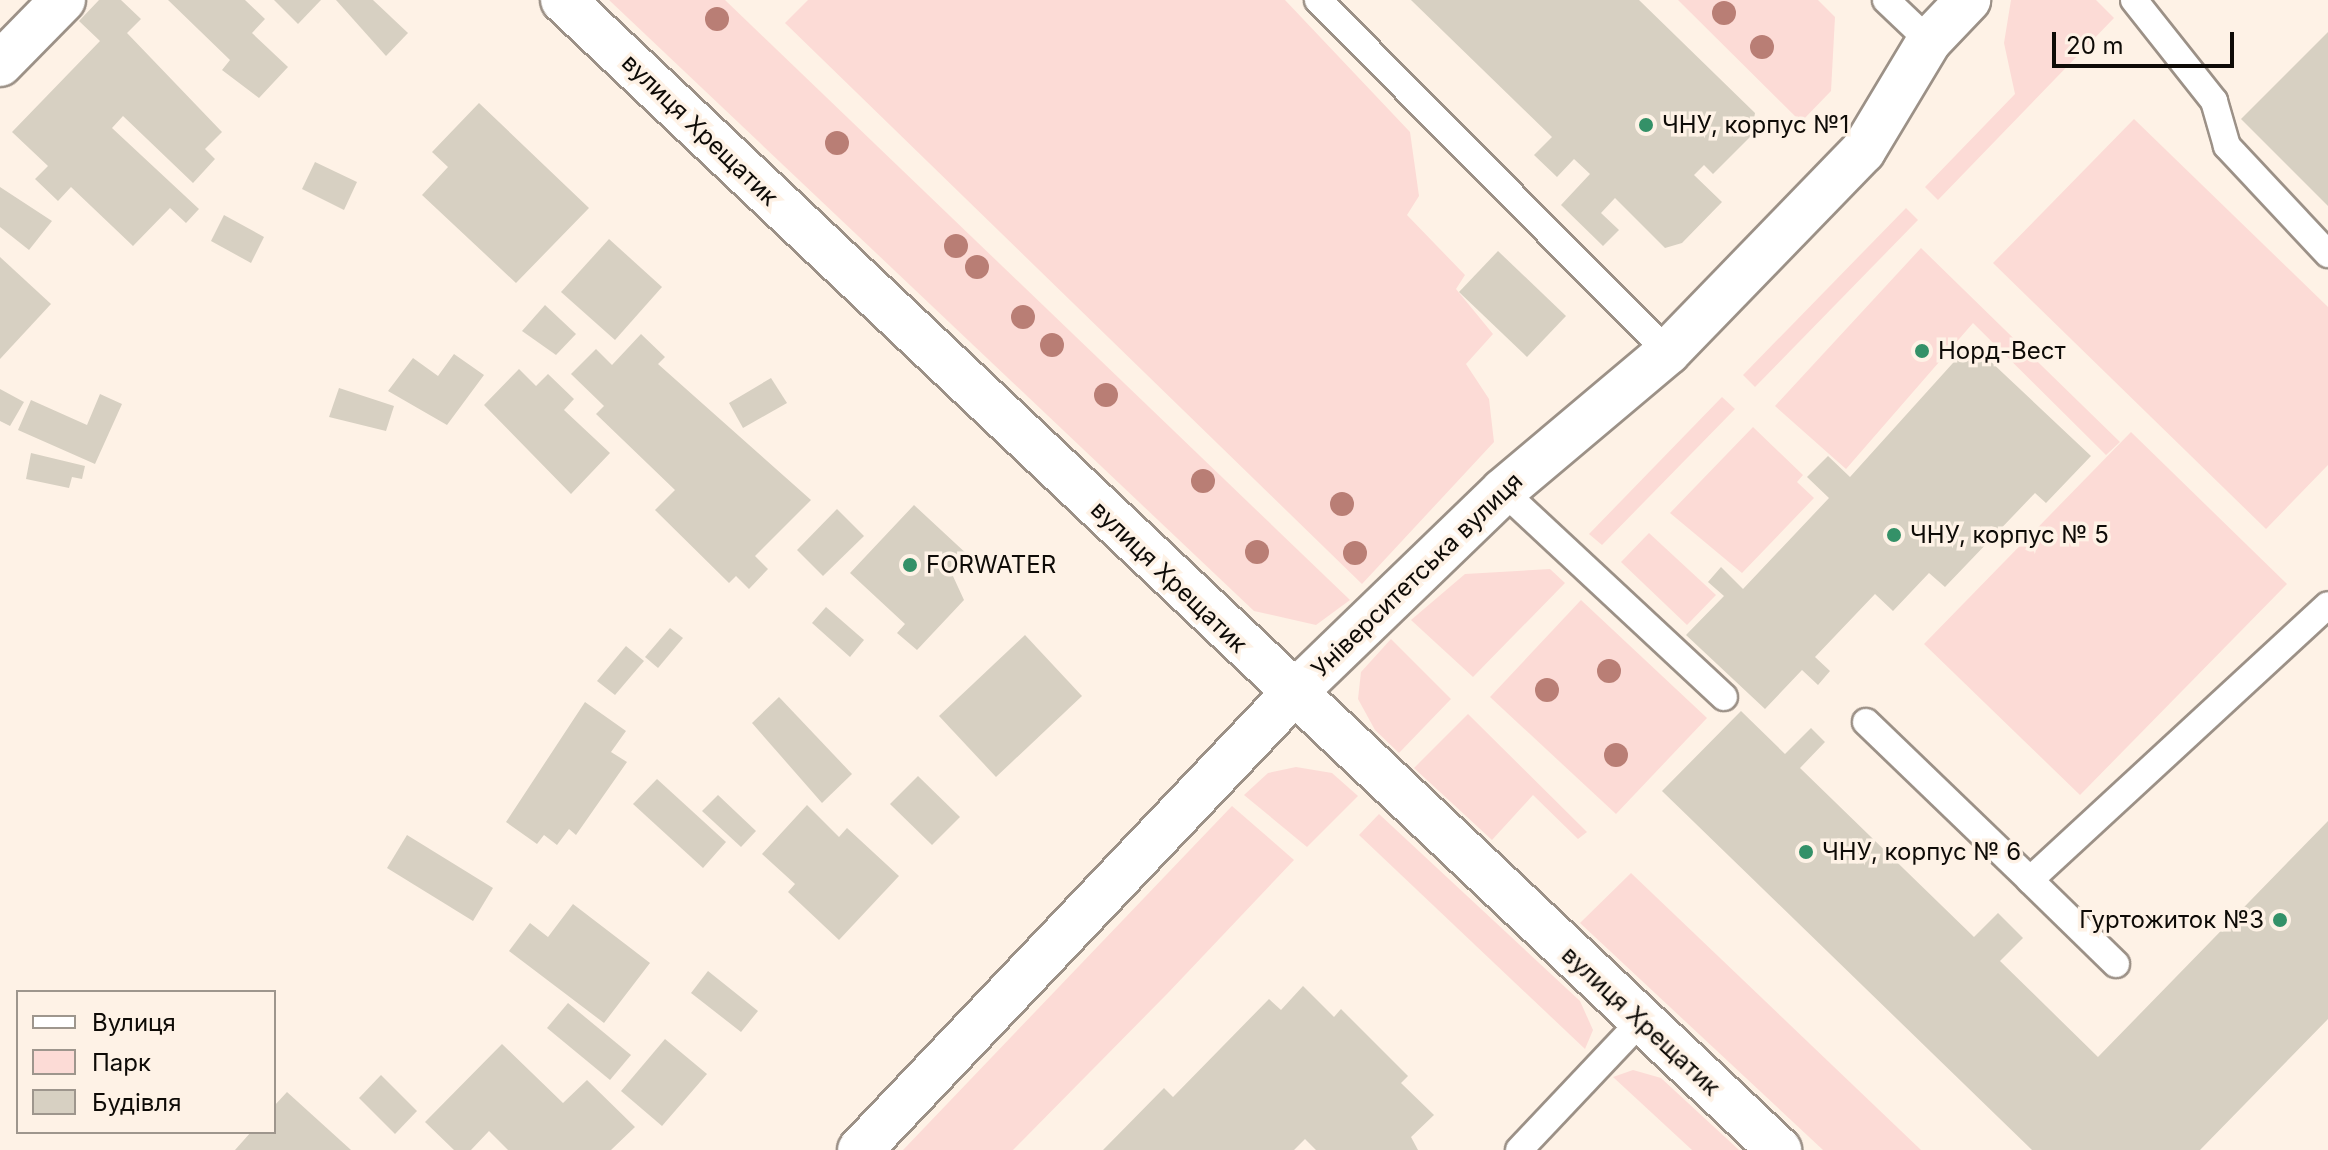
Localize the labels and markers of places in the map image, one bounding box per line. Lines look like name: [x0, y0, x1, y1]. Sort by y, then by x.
place label: ЧНУ, корпус №1: [1662, 111, 1849, 139]
marker: ЧНУ, корпус №1: [1637, 116, 1655, 134]
place label: Норд-Вест: [1938, 337, 2066, 365]
marker: Норд-Вест: [1913, 342, 1931, 360]
place label: ЧНУ, корпус № 5: [1910, 521, 2109, 549]
marker: ЧНУ, корпус № 5: [1885, 526, 1903, 544]
place label: FORWATER: [926, 551, 1056, 579]
marker: FORWATER: [901, 556, 919, 574]
place label: ЧНУ, корпус № 6: [1822, 838, 2021, 866]
marker: ЧНУ, корпус № 6: [1797, 843, 1815, 861]
place label: Гуртожиток №3: [2079, 906, 2264, 934]
marker: Гуртожиток №3: [2271, 911, 2289, 929]

